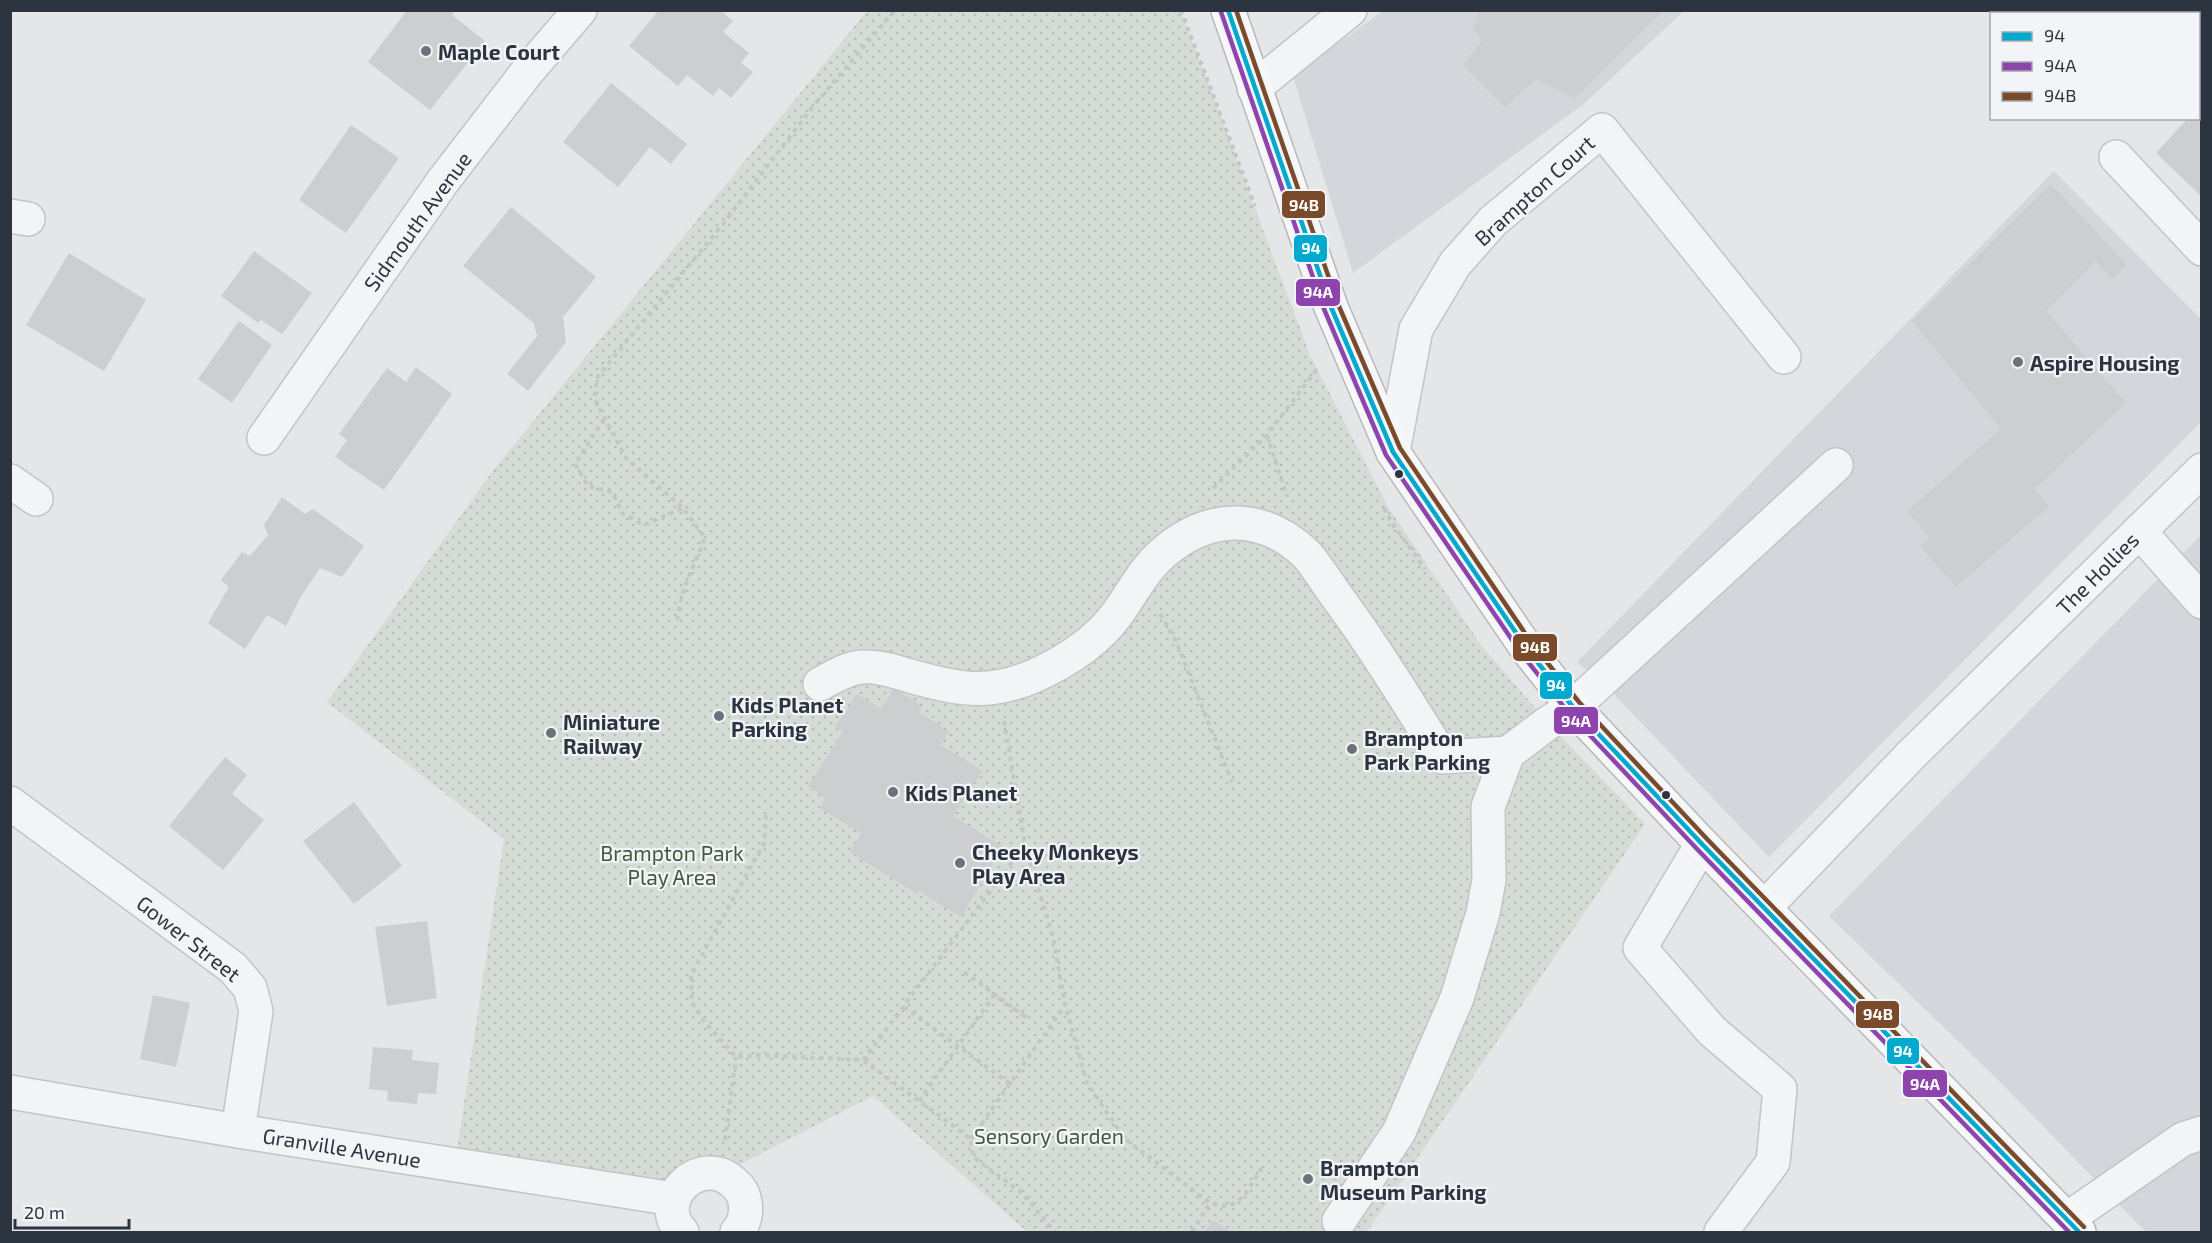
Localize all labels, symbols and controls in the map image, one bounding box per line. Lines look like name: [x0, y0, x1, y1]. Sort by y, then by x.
legend: [1990, 12, 2200, 120]
text: 94: [2044, 24, 2065, 46]
place label: Maple Court: [438, 39, 560, 64]
marker: Maple Court: [419, 44, 433, 58]
text: 94A: [2044, 54, 2077, 76]
text: 94B: [2044, 84, 2077, 106]
street label: Brampton Court: [1469, 130, 1599, 250]
street label: Sidmouth Avenue: [358, 146, 476, 296]
line badge: 94B: [1281, 190, 1326, 219]
text: 94B: [1289, 195, 1319, 214]
line badge: 94: [1293, 234, 1328, 263]
text: 94: [1301, 238, 1321, 257]
line badge: 94A: [1295, 278, 1341, 307]
text: 94A: [1303, 282, 1334, 301]
place label: Aspire Housing: [2030, 350, 2180, 375]
marker: Aspire Housing: [2011, 355, 2025, 369]
unlabelled marker: [1393, 468, 1405, 480]
street label: The Hollies: [2051, 527, 2143, 619]
line badge: 94B: [1512, 633, 1558, 662]
text: 94B: [1520, 637, 1550, 656]
line badge: 94: [1539, 671, 1573, 700]
text: 94: [1546, 675, 1566, 694]
place label: Kids Planet Parking: [731, 692, 844, 741]
line badge: 94A: [1553, 706, 1599, 735]
place label: Miniature Railway: [563, 709, 660, 759]
marker: Kids Planet Parking: [712, 709, 726, 723]
text: 94A: [1561, 711, 1592, 730]
place label: Brampton Park Parking: [1364, 725, 1490, 774]
marker: Miniature Railway: [544, 726, 558, 740]
marker: Brampton Park Parking: [1345, 742, 1359, 756]
place label: Kids Planet: [905, 780, 1018, 805]
marker: Kids Planet: [886, 785, 900, 799]
unlabelled marker: [1660, 789, 1672, 801]
place label: Cheeky Monkeys Play Area: [972, 839, 1139, 889]
park label: Brampton Park Play Area: [600, 840, 744, 889]
marker: Cheeky Monkeys Play Area: [953, 856, 967, 870]
street label: Gower Street: [132, 890, 246, 986]
line badge: 94B: [1855, 1000, 1900, 1029]
text: 94B: [1863, 1004, 1893, 1023]
line badge: 94: [1886, 1037, 1920, 1065]
text: 94: [1893, 1041, 1913, 1060]
line badge: 94A: [1902, 1069, 1948, 1098]
text: 94A: [1910, 1074, 1941, 1093]
street label: Granville Avenue: [261, 1122, 423, 1172]
park label: Sensory Garden: [974, 1123, 1124, 1148]
place label: Brampton Museum Parking: [1320, 1155, 1486, 1204]
marker: Brampton Museum Parking: [1301, 1172, 1315, 1186]
scale bar: [15, 1192, 129, 1230]
text: 20 m: [24, 1201, 65, 1223]

